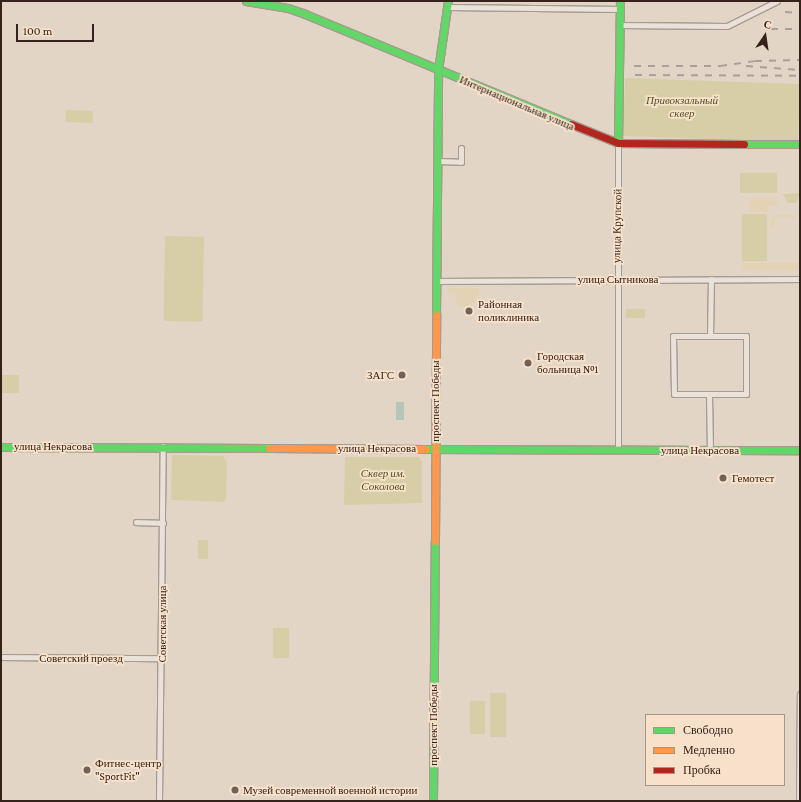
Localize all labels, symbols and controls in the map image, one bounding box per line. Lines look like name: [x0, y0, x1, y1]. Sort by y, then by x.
scale bar: [18, 16, 96, 42]
north arrow: [745, 16, 785, 56]
text: С: [762, 18, 773, 31]
text: 100 m: [23, 24, 52, 38]
street label: Интернациональная улица: [458, 73, 576, 133]
park label: Привокзальный сквер: [646, 94, 718, 120]
street label: улица Крупской: [610, 189, 624, 263]
street label: улица Сытникова: [578, 272, 658, 286]
place label: Районная поликлиника: [478, 298, 539, 324]
marker: Районная поликлиника: [463, 305, 475, 317]
place label: Городская больница №1: [537, 350, 598, 376]
marker: Городская больница №1: [522, 357, 534, 369]
street label: проспект Победы: [428, 360, 442, 442]
place label: ЗАГС: [367, 368, 394, 382]
marker: ЗАГС: [397, 370, 407, 380]
street label: улица Некрасова: [14, 439, 92, 453]
street label: улица Некрасова: [338, 441, 416, 455]
street label: улица Некрасова: [661, 443, 739, 457]
park label: Сквер им. Соколова: [361, 467, 405, 493]
place label: Гемотест: [732, 471, 774, 485]
marker: Гемотест: [717, 472, 729, 484]
street label: Советская улица: [155, 585, 169, 663]
street label: Советский проезд: [39, 651, 123, 665]
street label: проспект Победы: [426, 684, 440, 766]
legend: [645, 714, 785, 786]
text: Свободно: [683, 723, 733, 737]
text: Медленно: [683, 743, 735, 757]
place label: Фитнес-центр "SportFit": [95, 757, 161, 783]
text: Пробка: [683, 763, 721, 777]
marker: Фитнес-центр "SportFit": [82, 765, 92, 775]
place label: Музей современной военной истории: [243, 783, 417, 797]
marker: Музей современной военной истории: [230, 785, 240, 795]

